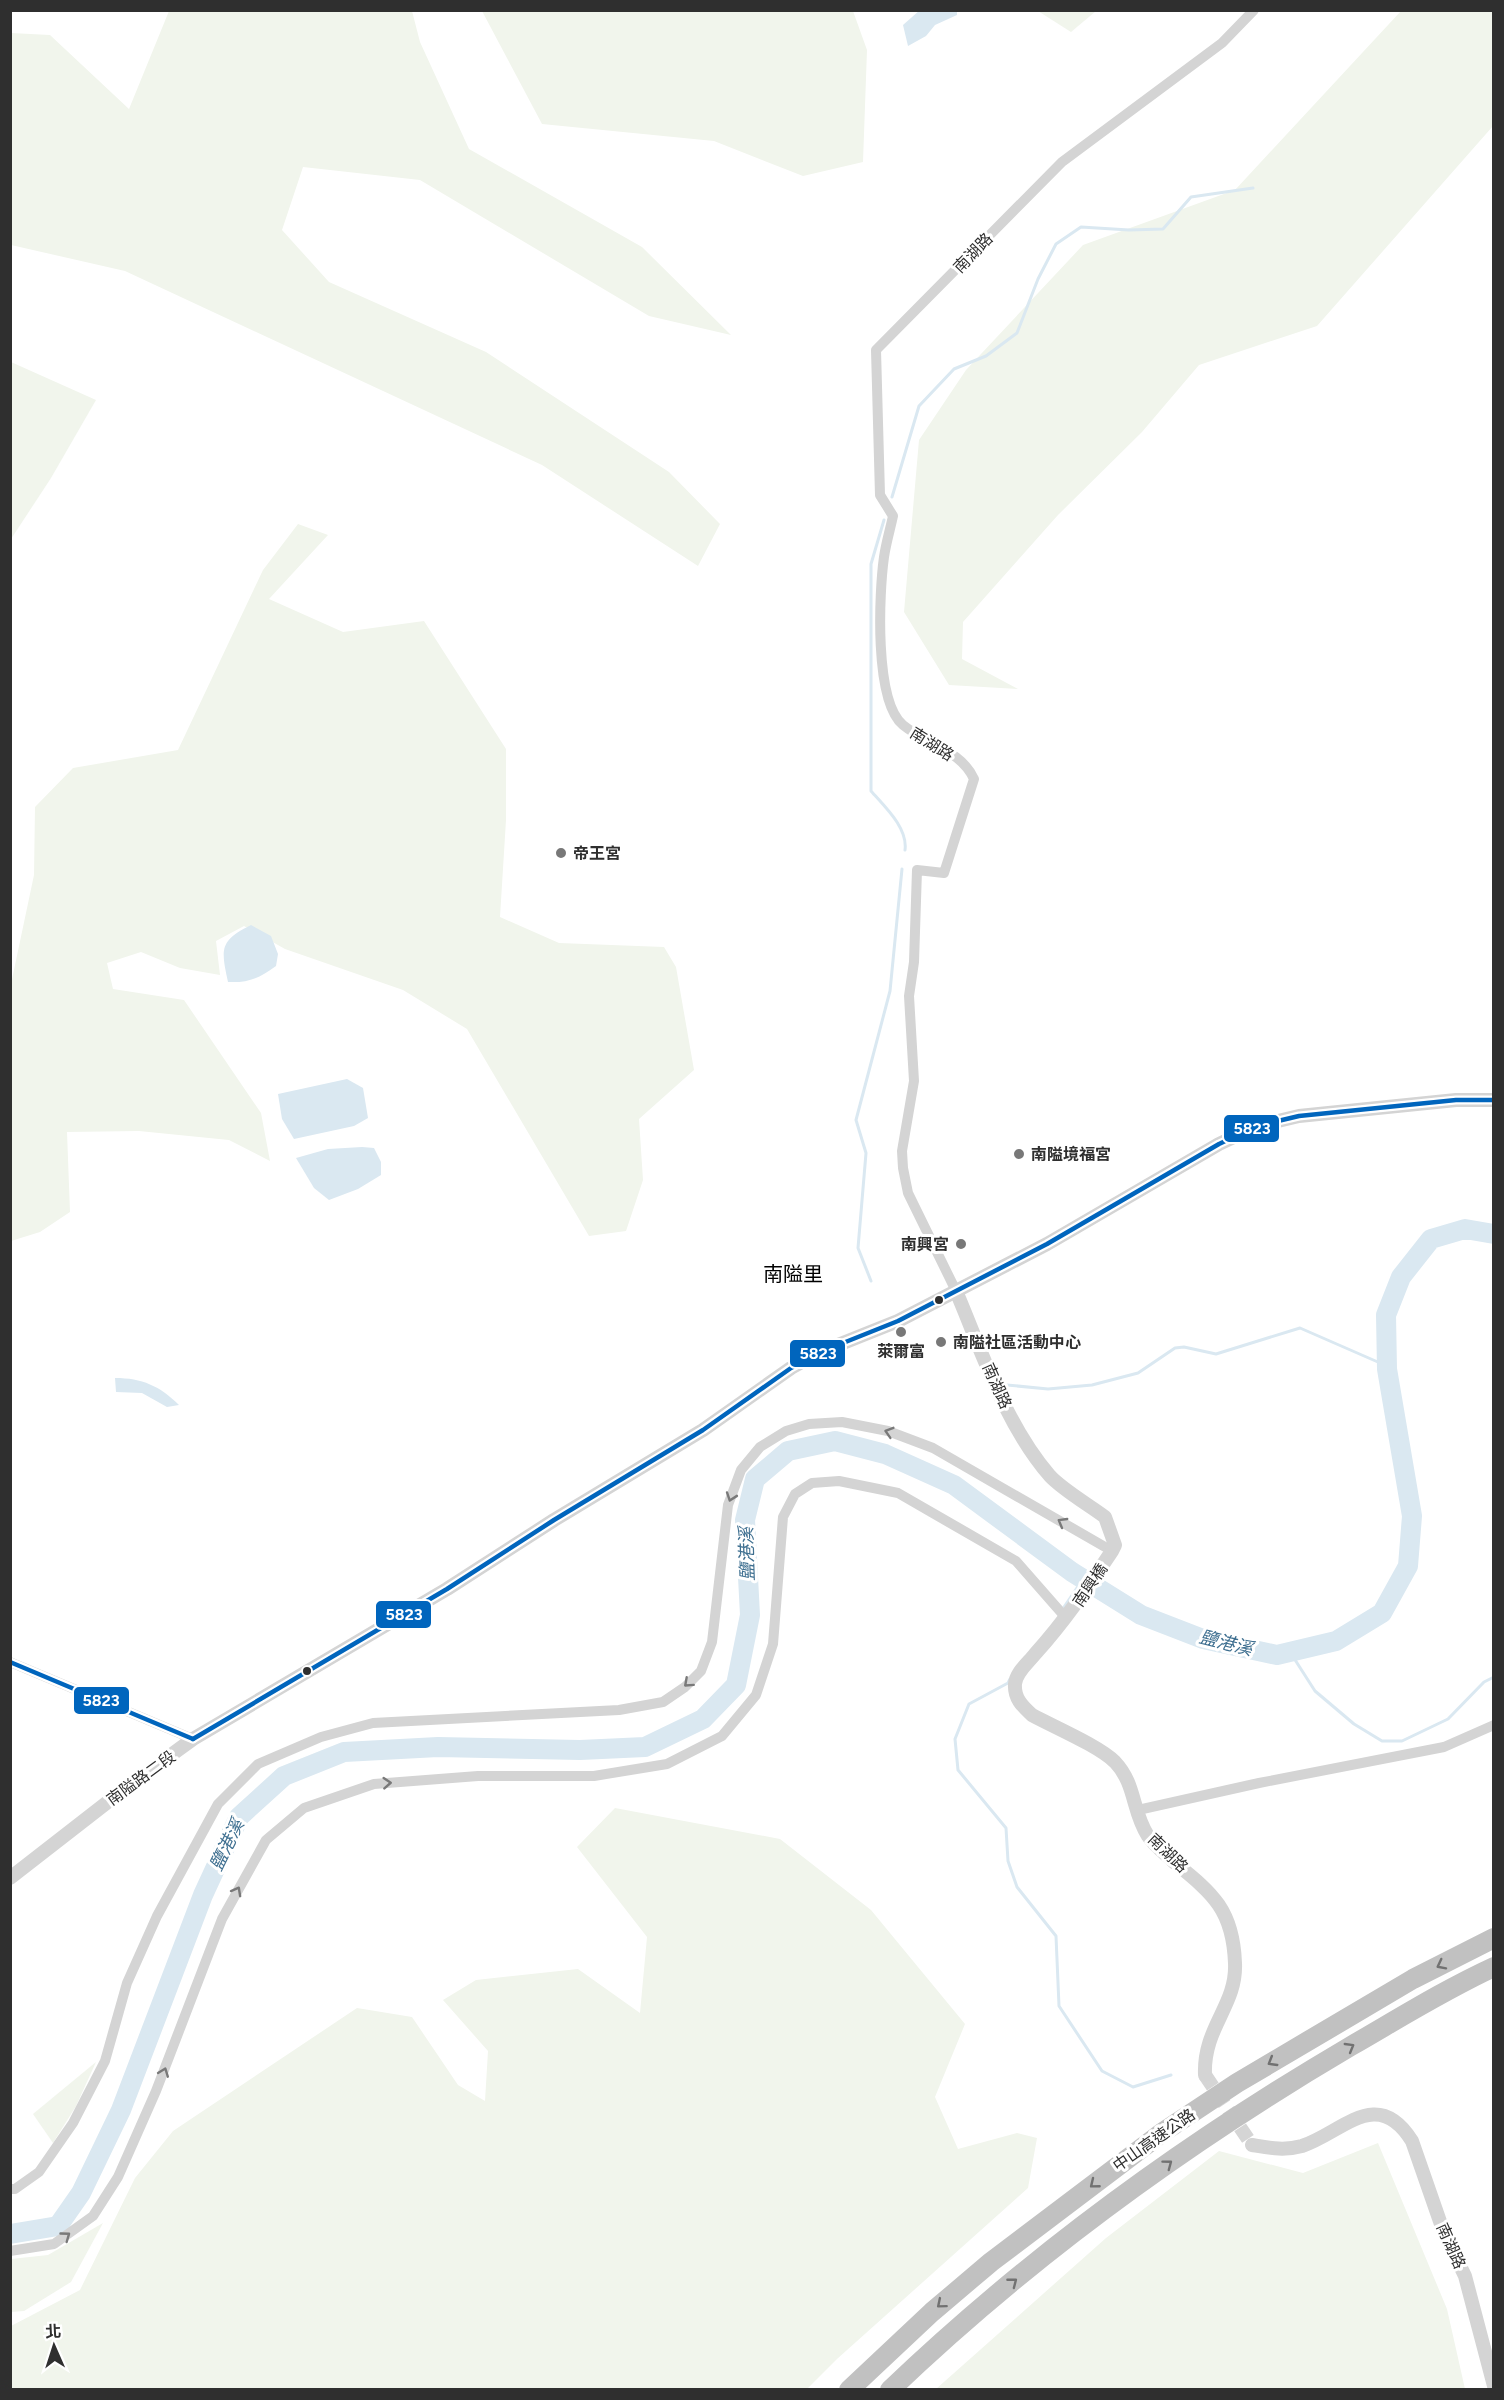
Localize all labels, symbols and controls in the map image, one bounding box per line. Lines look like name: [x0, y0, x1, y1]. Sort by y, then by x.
street label: 南湖路: [949, 229, 997, 277]
street label: 南湖路: [907, 723, 957, 765]
place label: 帝王宮: [573, 844, 621, 863]
marker: 帝王宮: [554, 846, 568, 860]
line badge: 5823: [1223, 1114, 1280, 1143]
text: 5823: [1233, 1119, 1271, 1138]
place label: 南隘境福宮: [1031, 1145, 1111, 1164]
marker: 南隘境福宮: [1012, 1147, 1026, 1161]
place label: 南興宮: [901, 1235, 949, 1254]
marker: 南興宮: [954, 1237, 968, 1251]
district label: 南隘里: [763, 1262, 823, 1286]
unlabelled marker: [933, 1294, 945, 1306]
marker: 萊爾富: [894, 1325, 908, 1339]
place label: 南隘社區活動中心: [953, 1333, 1081, 1352]
marker: 南隘社區活動中心: [934, 1335, 948, 1349]
line badge: 5823: [789, 1339, 846, 1368]
place label: 萊爾富: [877, 1342, 925, 1361]
text: 5823: [799, 1344, 837, 1363]
street label: 南湖路: [979, 1360, 1015, 1412]
one-way arrow: [884, 1427, 895, 1439]
one-way arrow: [725, 1492, 738, 1502]
one-way arrow: [1058, 1518, 1068, 1529]
water label: 鹽港溪: [735, 1524, 759, 1581]
street label: 南興橋: [1069, 1560, 1111, 1610]
line badge: 5823: [375, 1600, 432, 1629]
text: 5823: [385, 1605, 423, 1624]
water label: 鹽港溪: [1197, 1626, 1258, 1661]
unlabelled marker: [301, 1665, 313, 1677]
one-way arrow: [684, 1676, 695, 1687]
line badge: 5823: [73, 1686, 130, 1715]
text: 5823: [82, 1691, 120, 1710]
street label: 南隘路二段: [103, 1747, 179, 1809]
one-way arrow: [382, 1777, 391, 1790]
water label: 鹽港溪: [205, 1813, 250, 1874]
street label: 南湖路: [1144, 1829, 1192, 1877]
one-way arrow: [230, 1887, 241, 1898]
one-way arrow: [1437, 1957, 1448, 1969]
one-way arrow: [1344, 2043, 1354, 2054]
one-way arrow: [1268, 2054, 1278, 2066]
one-way arrow: [156, 2067, 169, 2077]
street label: 中山高速公路: [1109, 2105, 1199, 2175]
one-way arrow: [1161, 2160, 1172, 2171]
one-way arrow: [1090, 2176, 1101, 2187]
street label: 南湖路: [1433, 2220, 1469, 2272]
one-way arrow: [59, 2232, 70, 2243]
one-way arrow: [1006, 2279, 1017, 2290]
one-way arrow: [937, 2297, 948, 2308]
north arrow: [24, 2316, 84, 2376]
text: 北: [45, 2322, 62, 2341]

